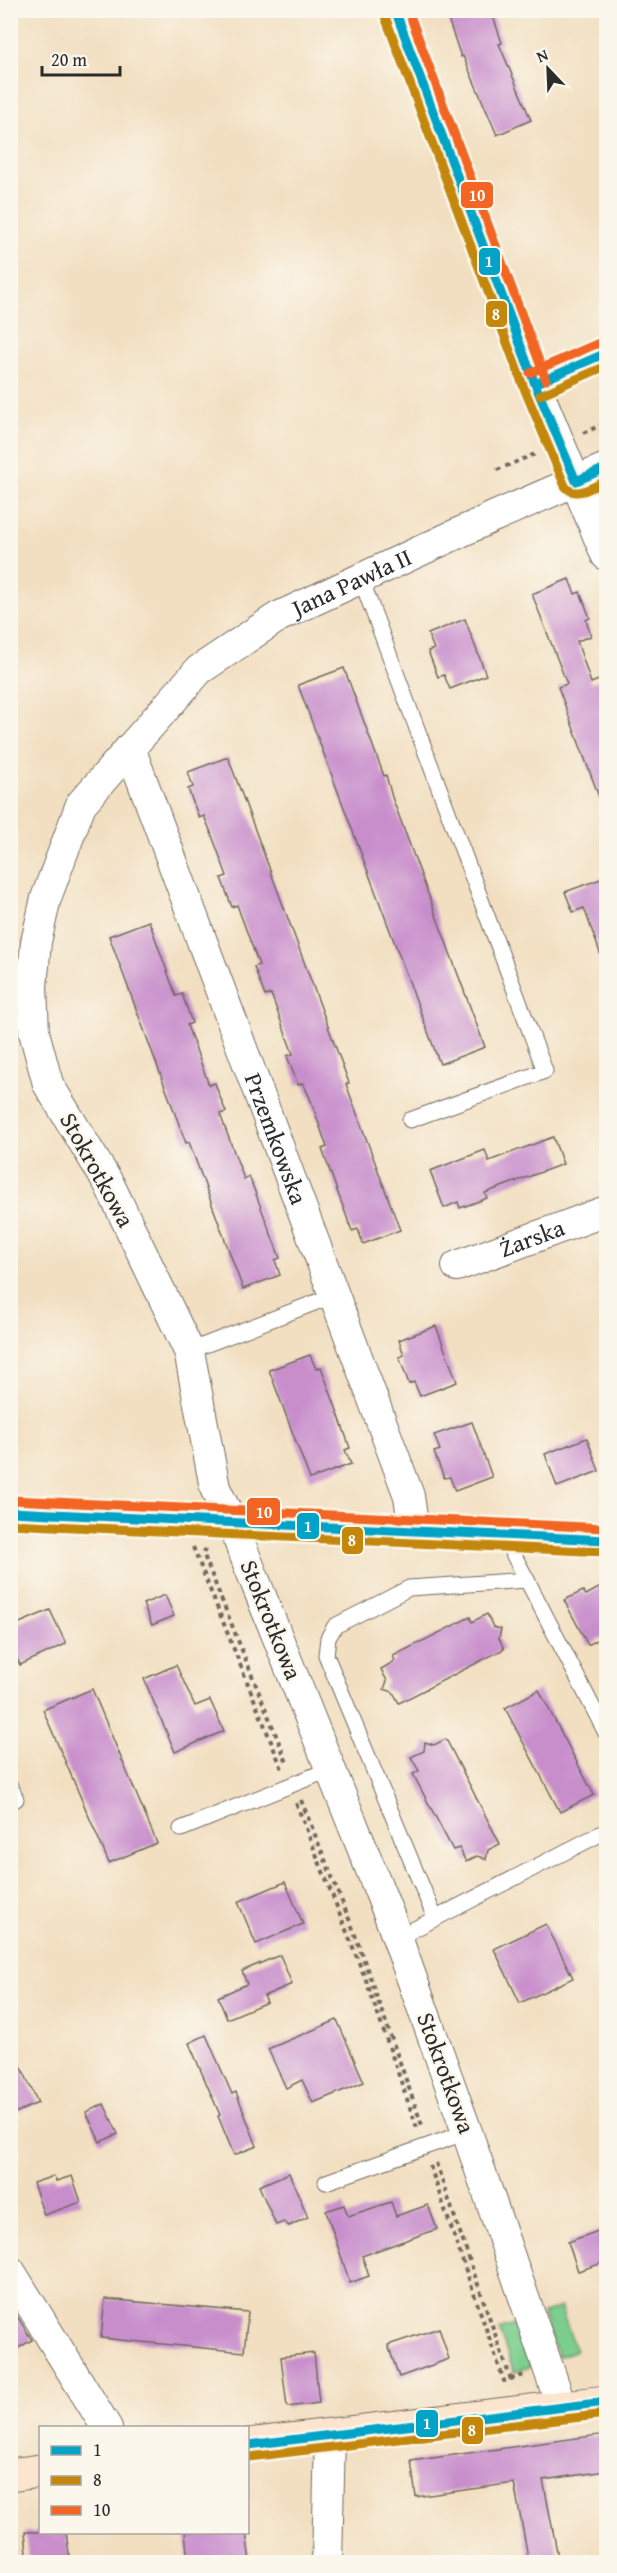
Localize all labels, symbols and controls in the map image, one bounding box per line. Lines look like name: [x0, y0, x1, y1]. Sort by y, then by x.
scale bar: [42, 39, 120, 77]
north arrow: [518, 39, 578, 99]
text: N: [533, 42, 552, 68]
text: 20 m: [51, 46, 87, 73]
line badge: 10: [460, 181, 494, 209]
text: 10: [469, 183, 485, 207]
line badge: 1: [478, 247, 501, 276]
text: 1: [485, 249, 493, 273]
line badge: 8: [485, 300, 508, 328]
text: 8: [492, 302, 500, 326]
street label: Jana Pawła II: [283, 539, 417, 626]
street label: Przemkowska: [236, 1068, 317, 1210]
street label: Stokrotkowa: [51, 1106, 144, 1234]
street label: Żarska: [494, 1210, 570, 1266]
line badge: 10: [246, 1497, 281, 1526]
text: 10: [256, 1500, 272, 1524]
line badge: 1: [296, 1512, 320, 1540]
text: 1: [304, 1514, 312, 1538]
line badge: 8: [341, 1526, 364, 1555]
text: 8: [348, 1528, 356, 1552]
street label: Stokrotkowa: [232, 1555, 312, 1686]
street label: Stokrotkowa: [408, 2007, 485, 2139]
line badge: 1: [415, 2409, 439, 2438]
text: 1: [423, 2411, 431, 2435]
line badge: 8: [461, 2416, 484, 2445]
text: 8: [468, 2418, 476, 2442]
legend: [39, 2426, 249, 2534]
text: 1: [93, 2436, 102, 2463]
text: 8: [93, 2466, 102, 2493]
text: 10: [93, 2496, 111, 2523]

